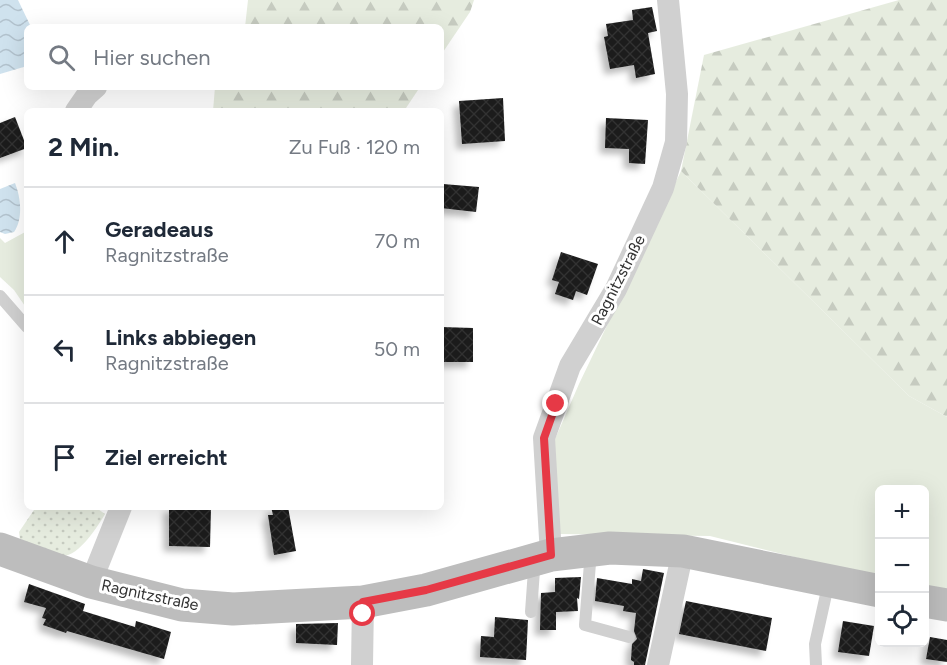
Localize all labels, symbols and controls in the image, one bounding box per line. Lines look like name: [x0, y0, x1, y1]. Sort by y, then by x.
search box: [24, 24, 444, 90]
icon: search: [45, 41, 78, 74]
text: Hier suchen: [93, 44, 211, 71]
text: 2 Min.: [48, 131, 120, 163]
text: Zu Fuß · 120 m: [289, 135, 420, 159]
text: Geradeaus: [105, 216, 213, 243]
icon: ahead: [48, 225, 81, 258]
text: 70 m: [374, 229, 420, 253]
street label: Ragnitzstraße: [587, 231, 649, 328]
text: Ragnitzstraße: [105, 243, 229, 267]
text: Links abbiegen: [105, 324, 256, 351]
icon: left: [48, 333, 81, 366]
text: 50 m: [374, 337, 420, 361]
text: Ragnitzstraße: [105, 351, 229, 375]
route end: [542, 390, 568, 416]
icon: arrive: [48, 441, 81, 474]
text: Ziel erreicht: [105, 444, 228, 471]
map controls: [875, 485, 929, 647]
button: +: [875, 485, 929, 539]
button: −: [875, 539, 929, 593]
street label: Ragnitzstraße: [100, 575, 201, 615]
button: locate: [875, 593, 929, 647]
route start: [349, 600, 375, 626]

